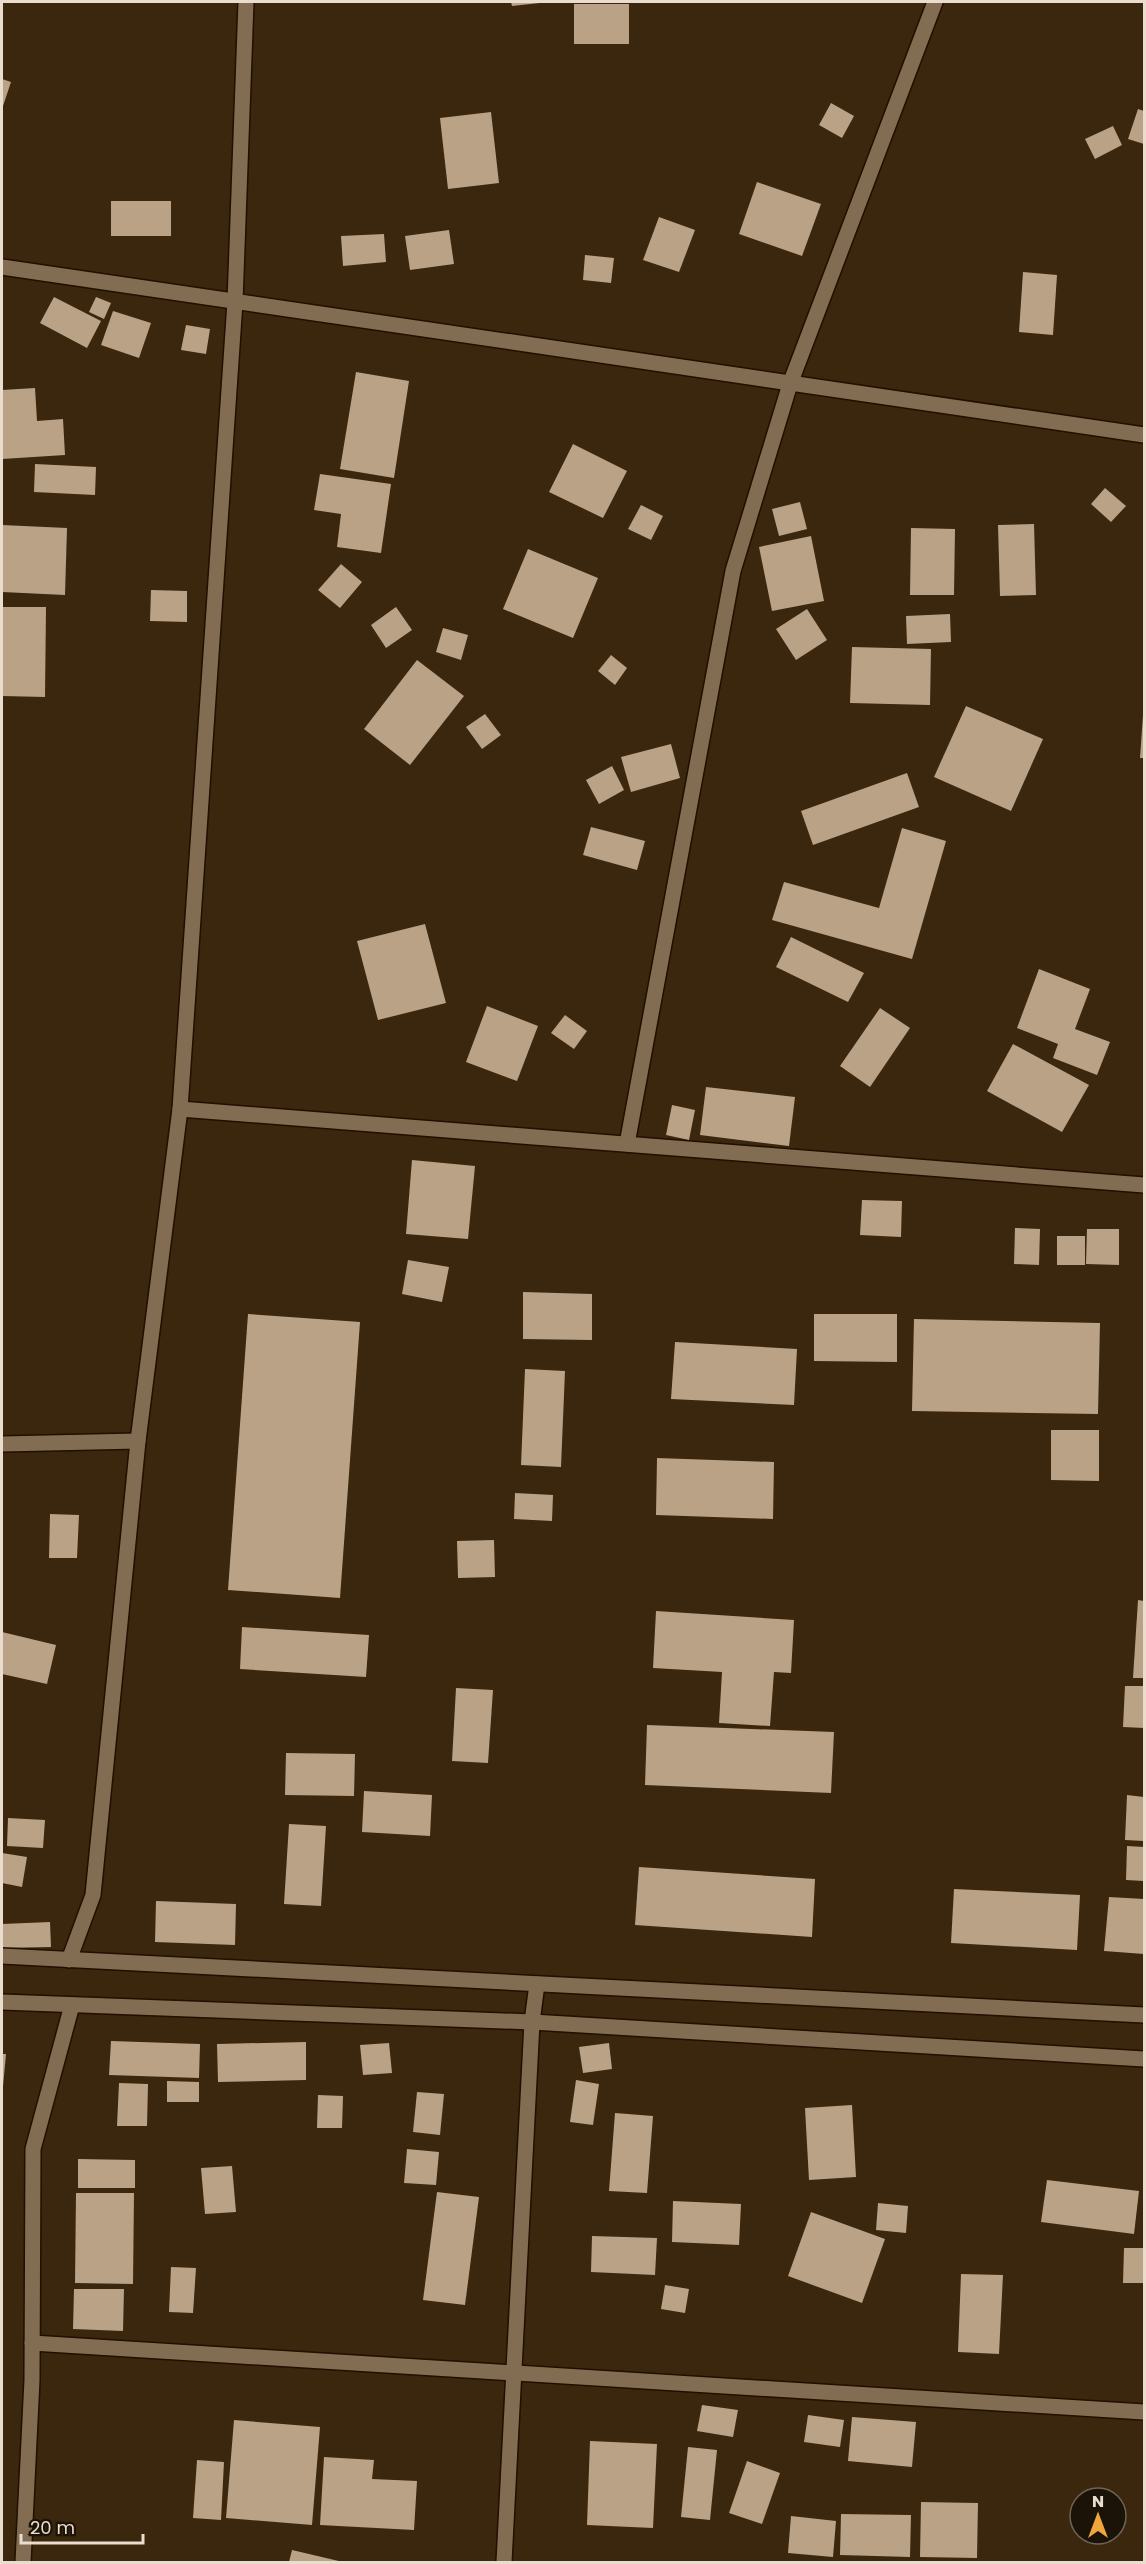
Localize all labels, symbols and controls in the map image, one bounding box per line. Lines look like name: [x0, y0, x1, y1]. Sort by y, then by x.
north arrow: [1068, 2486, 1128, 2546]
text: N: [1092, 2490, 1104, 2513]
scale bar: [21, 2507, 142, 2545]
text: 20 m: [30, 2515, 75, 2540]

